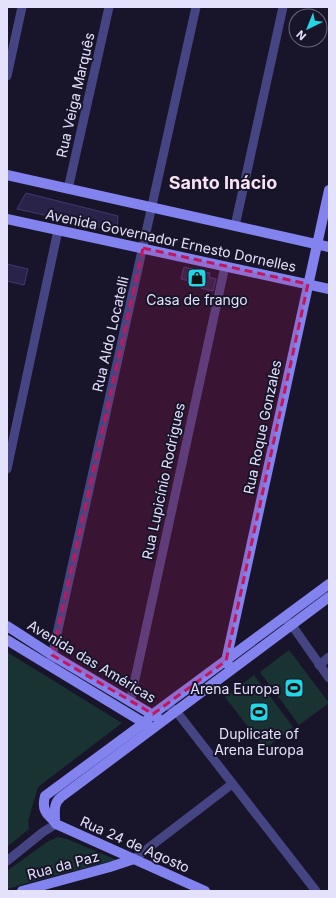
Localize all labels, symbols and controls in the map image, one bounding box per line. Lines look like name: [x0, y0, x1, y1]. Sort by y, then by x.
north arrow: [288, 8, 328, 48]
text: N: [293, 27, 309, 43]
street label: Rua Veiga Marquês: [52, 31, 98, 159]
district label: Santo Inácio: [169, 172, 277, 193]
street label: Avenida Governador Ernesto Dornelles: [44, 205, 298, 275]
shop icon: Casa de frango: [186, 267, 208, 289]
street label: Rua Aldo Locatelli: [88, 275, 132, 393]
place label: Casa de frango: [146, 291, 248, 308]
street label: Rua Roque Gonzales: [239, 358, 285, 496]
street label: Rua Lupicínio Rodrigues: [138, 401, 188, 561]
street label: Avenida das Américas: [25, 616, 159, 706]
sports icon: Arena Europa: [283, 677, 305, 699]
place label: Arena Europa: [190, 680, 280, 697]
sports icon: Duplicate of Arena Europa: [248, 701, 270, 723]
place label: Duplicate of Arena Europa: [214, 725, 304, 758]
street label: Rua 24 de Agosto: [78, 812, 192, 876]
street label: Rua da Paz: [25, 847, 101, 883]

